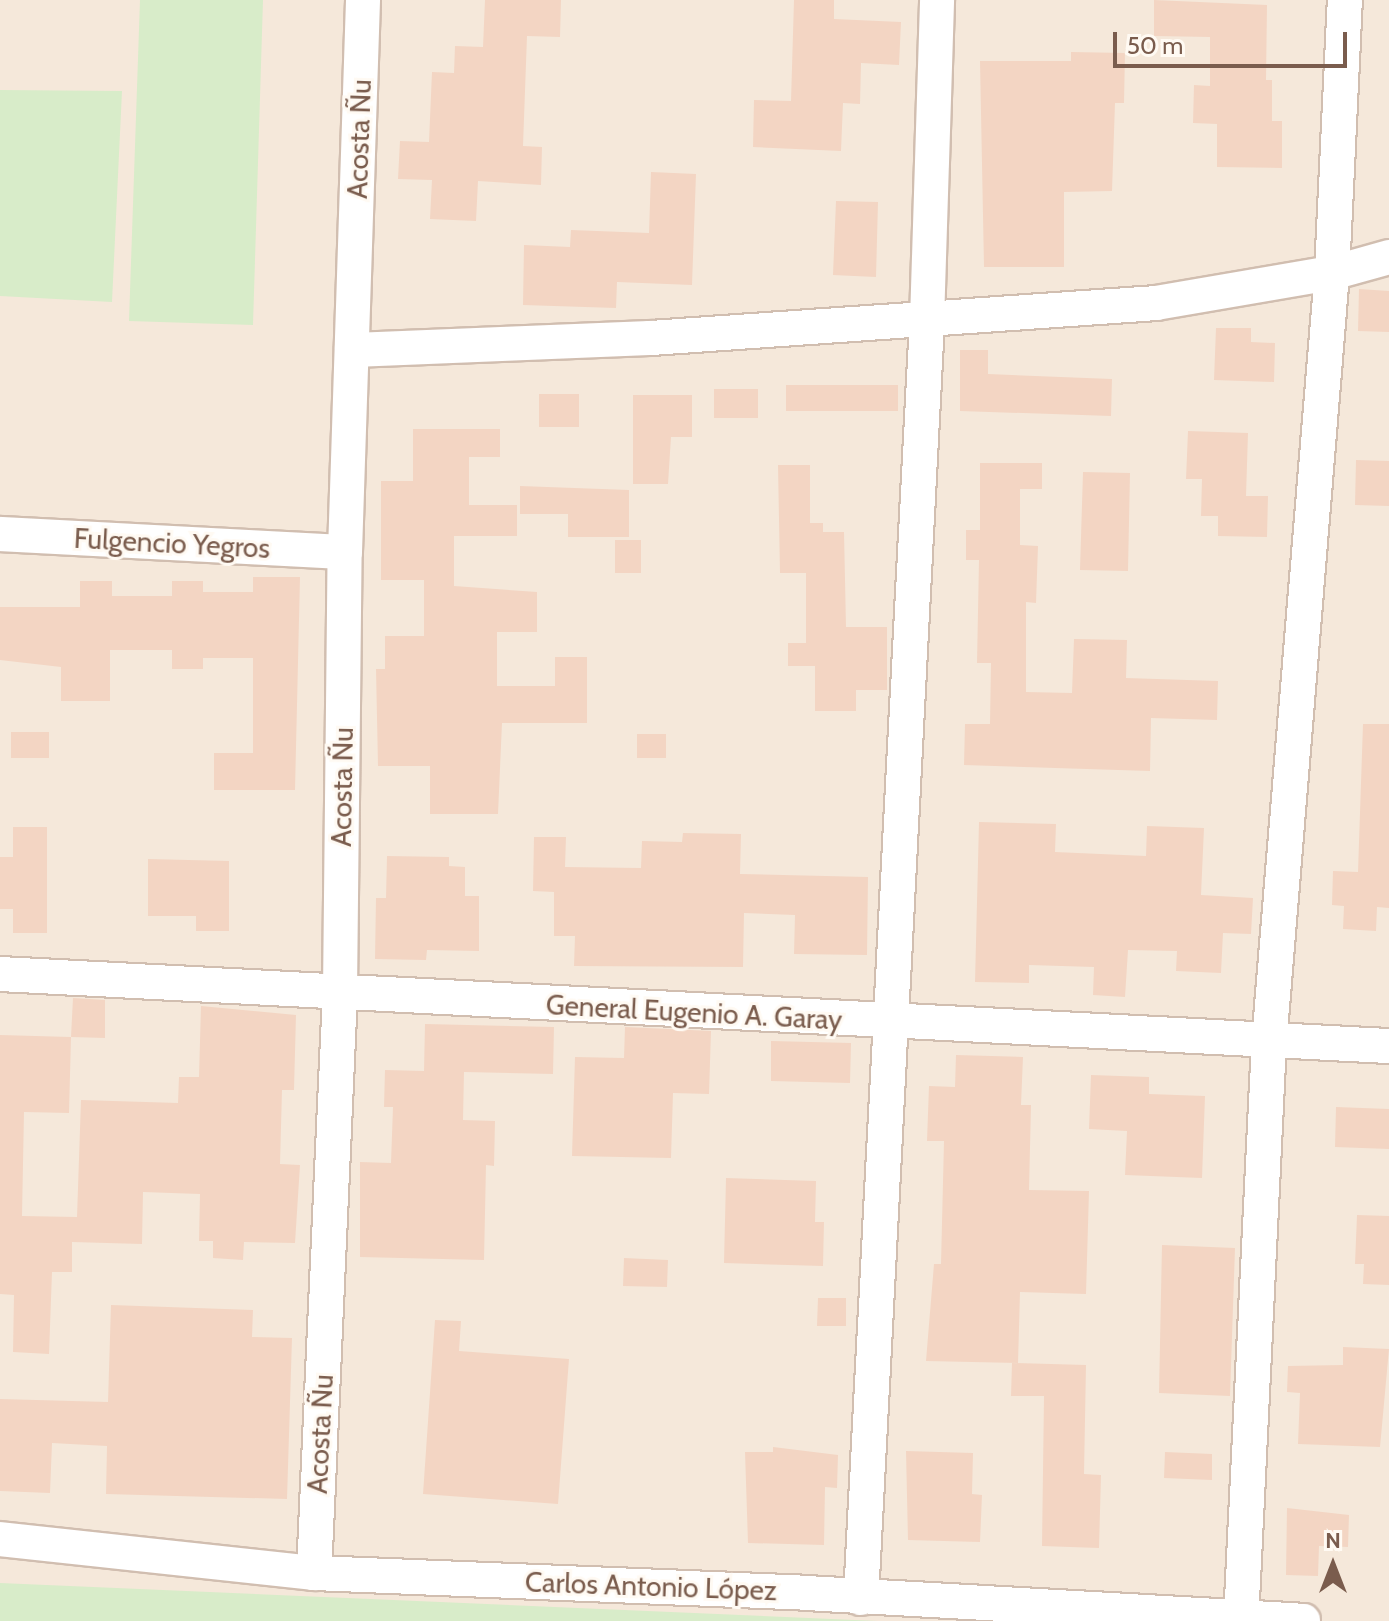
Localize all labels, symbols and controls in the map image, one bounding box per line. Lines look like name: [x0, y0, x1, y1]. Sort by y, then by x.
scale bar: [1117, 16, 1351, 66]
text: 50 m: [1127, 31, 1183, 60]
street label: Acosta Ñu: [340, 79, 378, 199]
street label: Fulgencio Yegros: [73, 521, 271, 565]
street label: Acosta Ñu: [324, 727, 360, 847]
street label: General Eugenio A. Garay: [545, 987, 843, 1037]
street label: Acosta Ñu: [300, 1373, 340, 1495]
north arrow: [1293, 1525, 1373, 1605]
text: N: [1325, 1527, 1341, 1554]
street label: Carlos Antonio López: [524, 1565, 778, 1607]

